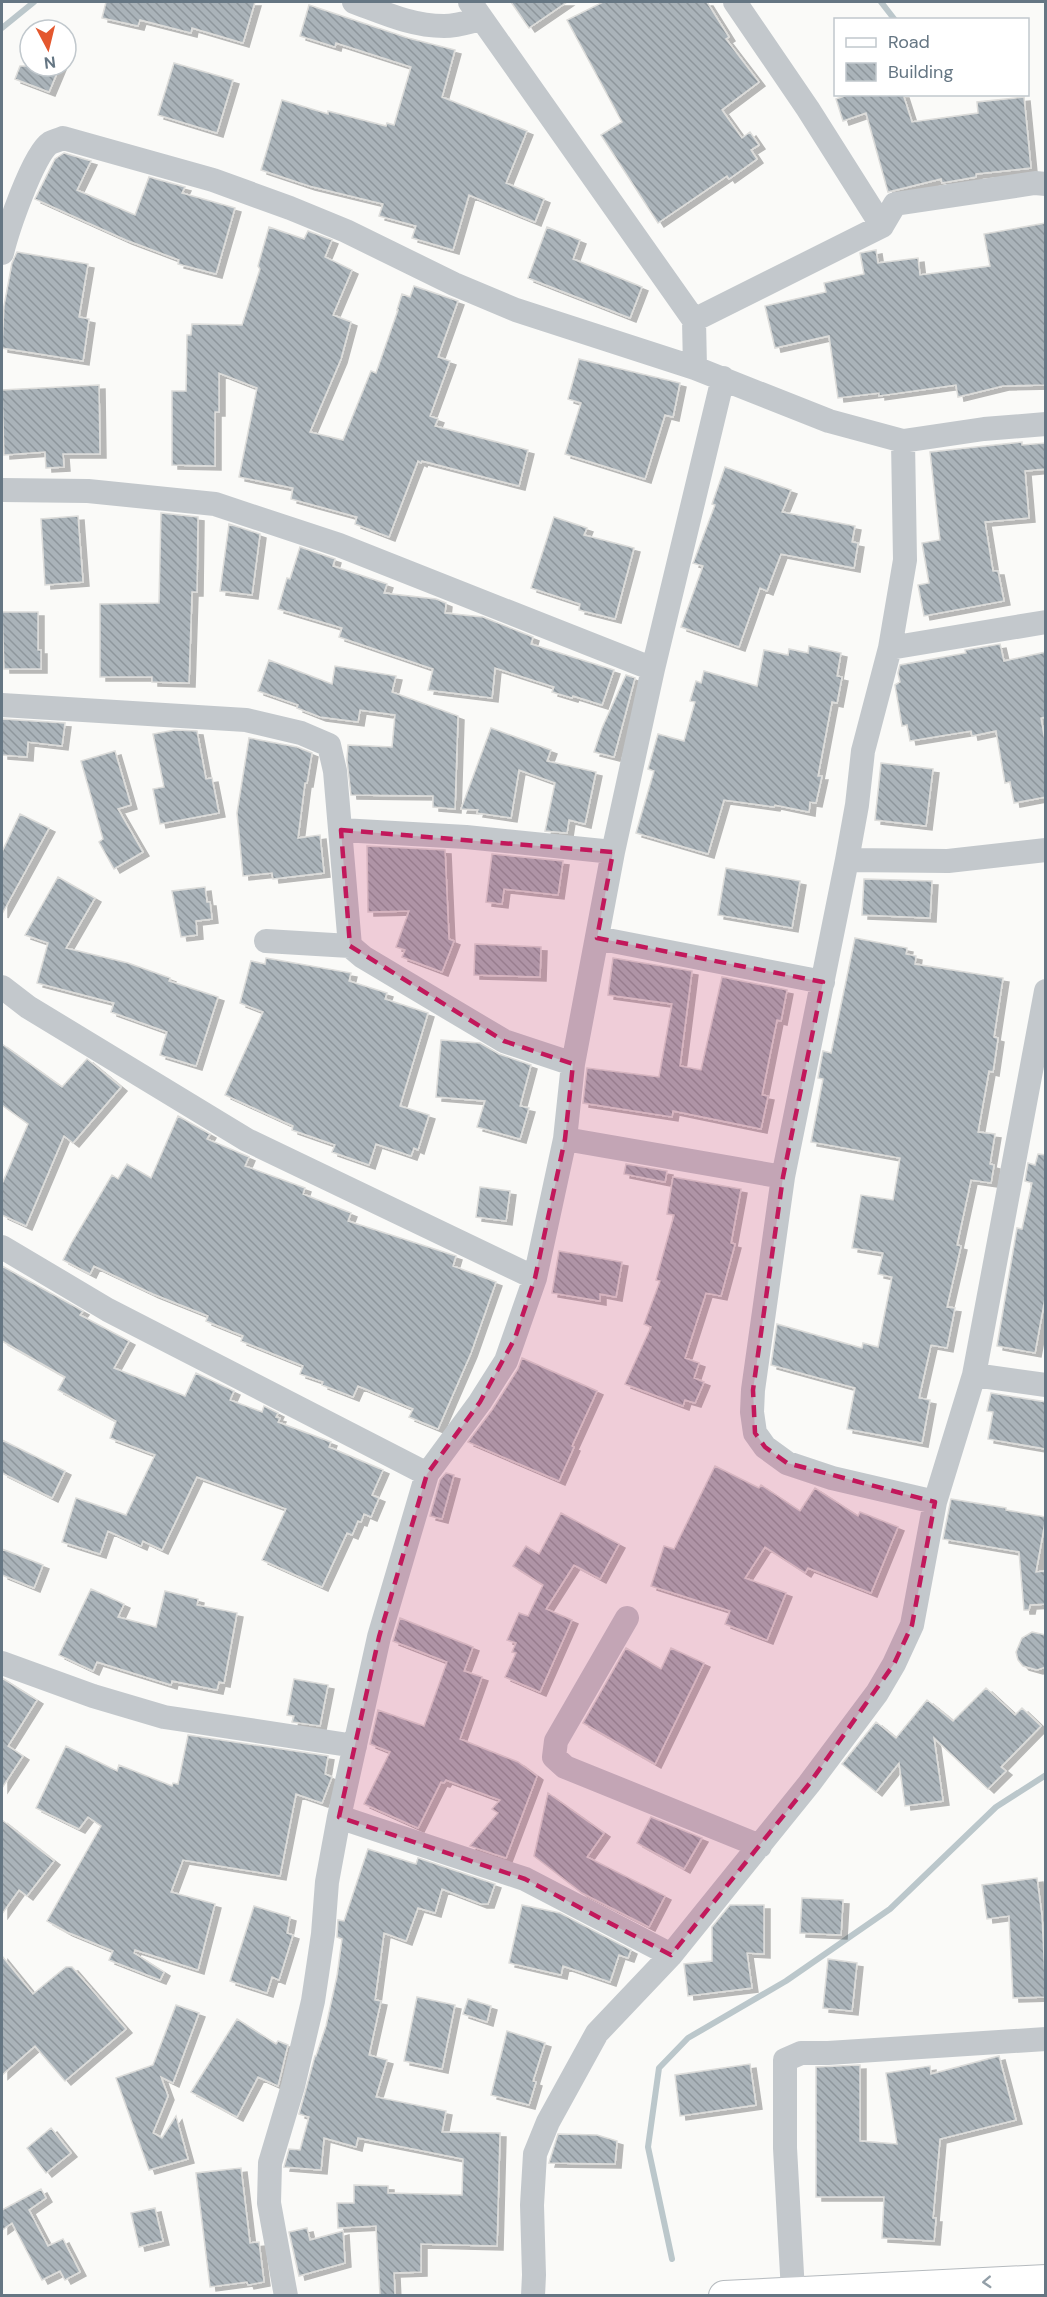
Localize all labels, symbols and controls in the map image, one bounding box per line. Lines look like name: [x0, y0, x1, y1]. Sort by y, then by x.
north arrow: [18, 18, 78, 78]
legend: [834, 18, 1029, 96]
text: Road: [888, 30, 930, 54]
text: N: [43, 51, 57, 74]
text: Building: [888, 60, 953, 84]
one-way arrow: [983, 2276, 992, 2289]

